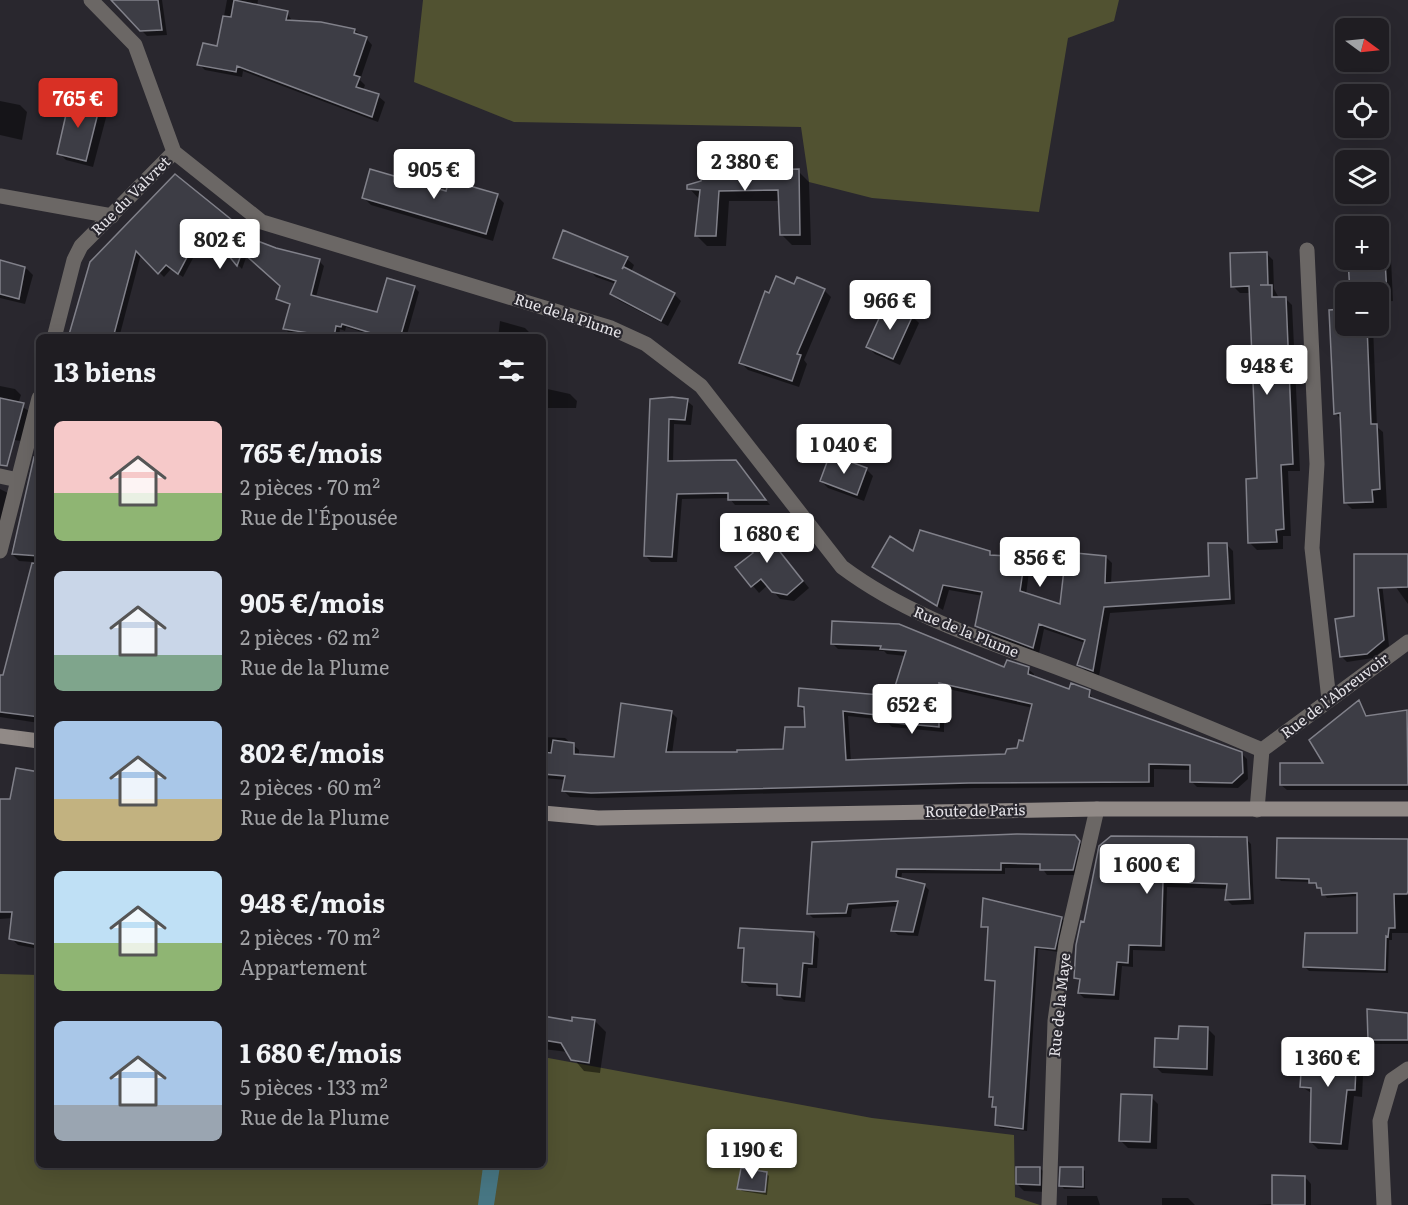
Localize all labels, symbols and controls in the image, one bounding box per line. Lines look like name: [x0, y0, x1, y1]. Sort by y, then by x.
north arrow: [1335, 18, 1389, 72]
map controls: [1335, 18, 1389, 336]
pin: 765 €: [36, 78, 120, 129]
text: 765 €: [53, 82, 104, 112]
button: locate: [1335, 84, 1389, 138]
pin: 2 380 €: [690, 141, 800, 192]
text: 2 380 €: [711, 145, 779, 175]
pin: 905 €: [392, 149, 476, 200]
street label: Rue du Valvret: [85, 150, 175, 240]
button: layers: [1335, 150, 1389, 204]
text: 905 €: [408, 153, 460, 183]
button: +: [1335, 216, 1389, 270]
pin: 802 €: [178, 219, 262, 270]
text: 802 €: [194, 223, 246, 253]
pin: 966 €: [848, 280, 932, 331]
button: −: [1335, 282, 1389, 336]
text: 966 €: [864, 284, 916, 314]
street label: Rue de la Plume: [512, 286, 625, 343]
pin: 948 €: [1225, 345, 1309, 396]
text: 948 €: [1240, 349, 1294, 379]
text: 13 biens: [54, 351, 156, 390]
icon: filters: [495, 354, 528, 387]
pin: 1 040 €: [789, 424, 899, 475]
text: 1 040 €: [811, 428, 877, 458]
text: 765 €/mois: [240, 432, 382, 471]
icon: home: [102, 445, 174, 517]
text: 2 pièces · 70 m²: [240, 471, 380, 501]
text: Rue de l'Épousée: [240, 501, 398, 531]
pin: 1 680 €: [712, 513, 822, 564]
text: 1 680 €: [734, 517, 800, 547]
pin: 856 €: [998, 537, 1082, 588]
text: 856 €: [1014, 541, 1066, 571]
text: 905 €/mois: [240, 582, 384, 621]
icon: home: [102, 595, 174, 667]
street label: Rue de la Plume: [910, 599, 1023, 662]
text: 2 pièces · 62 m²: [240, 621, 379, 651]
street label: Rue de l'Abreuvoir: [1275, 646, 1393, 743]
text: Rue de la Plume: [240, 651, 389, 681]
pin: 652 €: [870, 684, 954, 735]
text: 652 €: [887, 688, 937, 718]
text: 802 €/mois: [240, 732, 384, 771]
icon: home: [102, 745, 174, 817]
text: 2 pièces · 60 m²: [240, 771, 381, 801]
street label: Route de Paris: [924, 797, 1026, 822]
text: Rue de la Plume: [240, 801, 389, 831]
pin: 1 600 €: [1092, 844, 1202, 895]
text: 1 600 €: [1114, 848, 1180, 878]
text: 948 €/mois: [240, 882, 385, 921]
icon: home: [102, 895, 174, 967]
text: 2 pièces · 70 m²: [240, 921, 380, 951]
text: Appartement: [240, 951, 367, 981]
street label: Rue de la Maye: [1042, 951, 1075, 1058]
text: 1 680 €/mois: [240, 1032, 402, 1071]
pin: 1 360 €: [1273, 1037, 1383, 1088]
text: 1 360 €: [1295, 1041, 1361, 1071]
icon: home: [102, 1045, 174, 1117]
text: 5 pièces · 133 m²: [240, 1071, 388, 1101]
text: Rue de la Plume: [240, 1101, 389, 1131]
pin: 1 190 €: [697, 1129, 807, 1180]
text: 1 190 €: [721, 1133, 783, 1163]

